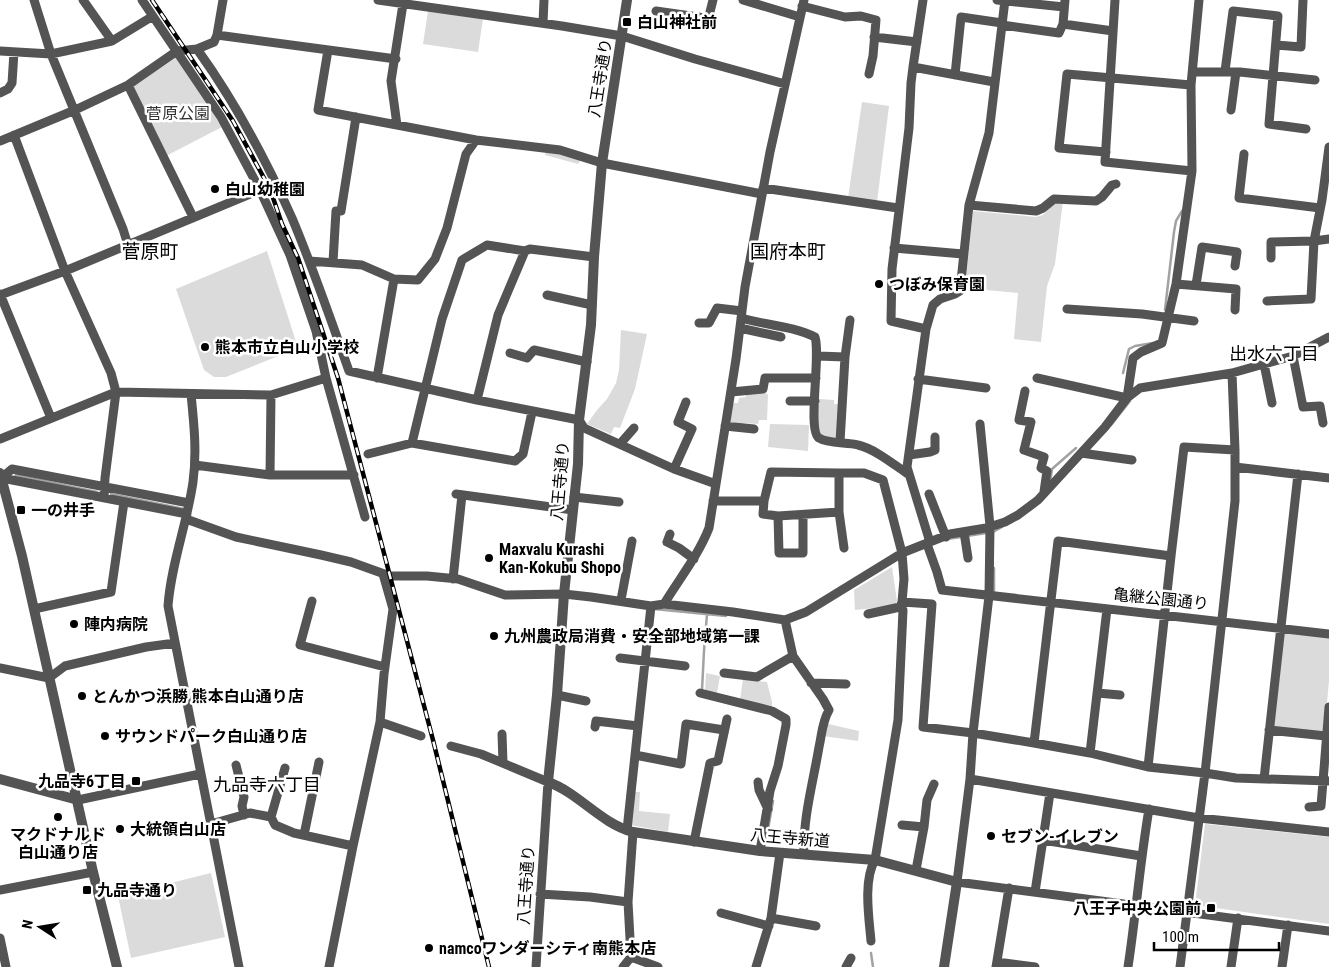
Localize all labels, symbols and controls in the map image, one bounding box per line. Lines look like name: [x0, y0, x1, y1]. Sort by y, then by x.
place label: 白山神社前: [637, 13, 717, 32]
marker: 白山神社前: [621, 16, 633, 28]
street label: 八王寺通り: [584, 37, 616, 119]
park label: 菅原公園: [146, 104, 210, 123]
place label: 白山幼稚園: [225, 180, 305, 199]
marker: 白山幼稚園: [209, 183, 221, 195]
district label: 菅原町: [121, 240, 179, 263]
district label: 国府本町: [750, 240, 826, 263]
place label: つぼみ保育園: [889, 275, 985, 294]
marker: つぼみ保育園: [873, 278, 885, 290]
place label: 熊本市立白山小学校: [215, 338, 359, 357]
marker: 熊本市立白山小学校: [199, 341, 211, 353]
district label: 出水六丁目: [1229, 343, 1319, 364]
street label: 八王寺通り: [547, 440, 573, 522]
place label: 一の井手: [31, 501, 95, 520]
marker: 一の井手: [15, 504, 27, 516]
place label: Maxvalu Kurashi Kan-Kokubu Shopo: [499, 540, 621, 577]
marker: Maxvalu Kurashi Kan-Kokubu Shopo: [483, 552, 495, 564]
street label: 亀継公園通り: [1112, 585, 1210, 613]
place label: 陣内病院: [84, 615, 148, 634]
marker: 陣内病院: [68, 618, 80, 630]
place label: 九州農政局消費・安全部地域第一課: [504, 627, 760, 646]
marker: 九州農政局消費・安全部地域第一課: [488, 630, 500, 642]
place label: とんかつ浜勝 熊本白山通り店: [92, 687, 304, 706]
marker: とんかつ浜勝 熊本白山通り店: [76, 690, 88, 702]
place label: サウンドパーク白山通り店: [115, 727, 307, 746]
marker: サウンドパーク白山通り店: [99, 730, 111, 742]
place label: 九品寺6丁目: [38, 772, 126, 791]
district label: 九品寺六丁目: [213, 774, 321, 795]
marker: 九品寺6丁目: [130, 775, 142, 787]
marker: マクドナルド 白山通り店: [52, 811, 64, 823]
place label: 大統領白山店: [130, 820, 226, 839]
marker: 大統領白山店: [114, 823, 126, 835]
place label: マクドナルド 白山通り店: [10, 825, 106, 862]
street label: 八王寺新道: [749, 825, 831, 851]
place label: セブン-イレブン: [1001, 827, 1119, 846]
marker: セブン-イレブン: [985, 830, 997, 842]
street label: 八王寺通り: [514, 844, 538, 926]
place label: 九品寺通り: [97, 881, 177, 900]
marker: 九品寺通り: [81, 884, 93, 896]
place label: 八王子中央公園前: [1073, 899, 1201, 918]
north arrow: [15, 902, 65, 952]
marker: 八王子中央公園前: [1205, 902, 1217, 914]
text: N: [19, 918, 36, 930]
scale bar: [1154, 920, 1279, 952]
text: 100 m: [1162, 928, 1199, 946]
place label: namcoワンダーシティ南熊本店: [439, 939, 656, 958]
marker: namcoワンダーシティ南熊本店: [423, 942, 435, 954]

